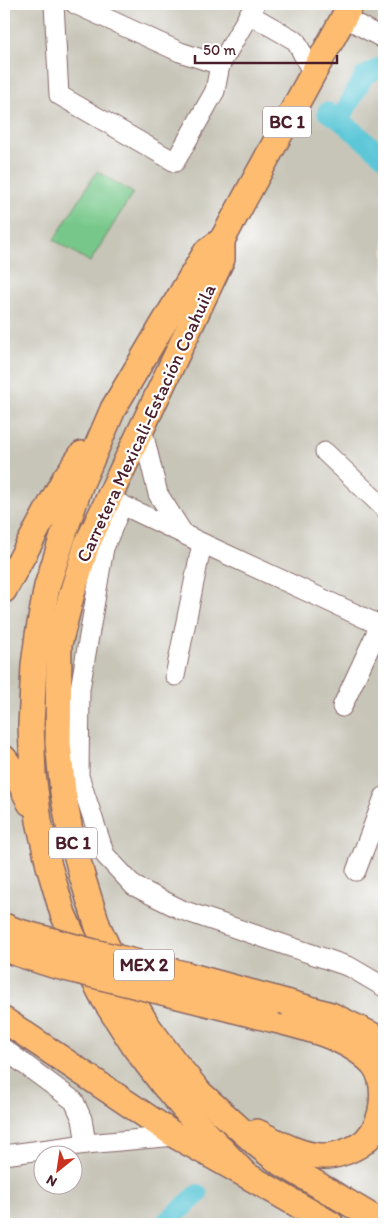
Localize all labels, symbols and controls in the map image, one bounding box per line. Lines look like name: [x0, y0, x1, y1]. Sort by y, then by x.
scale bar: [195, 32, 338, 64]
text: 50 m: [203, 41, 236, 59]
road number: BC 1: [263, 106, 311, 138]
street label: Carretera Mexicali-Estación Coahuila: [71, 280, 221, 566]
road number: BC 1: [49, 828, 97, 858]
road number: MEX 2: [114, 950, 174, 980]
north arrow: [32, 1146, 82, 1196]
text: N: [43, 1171, 60, 1191]

